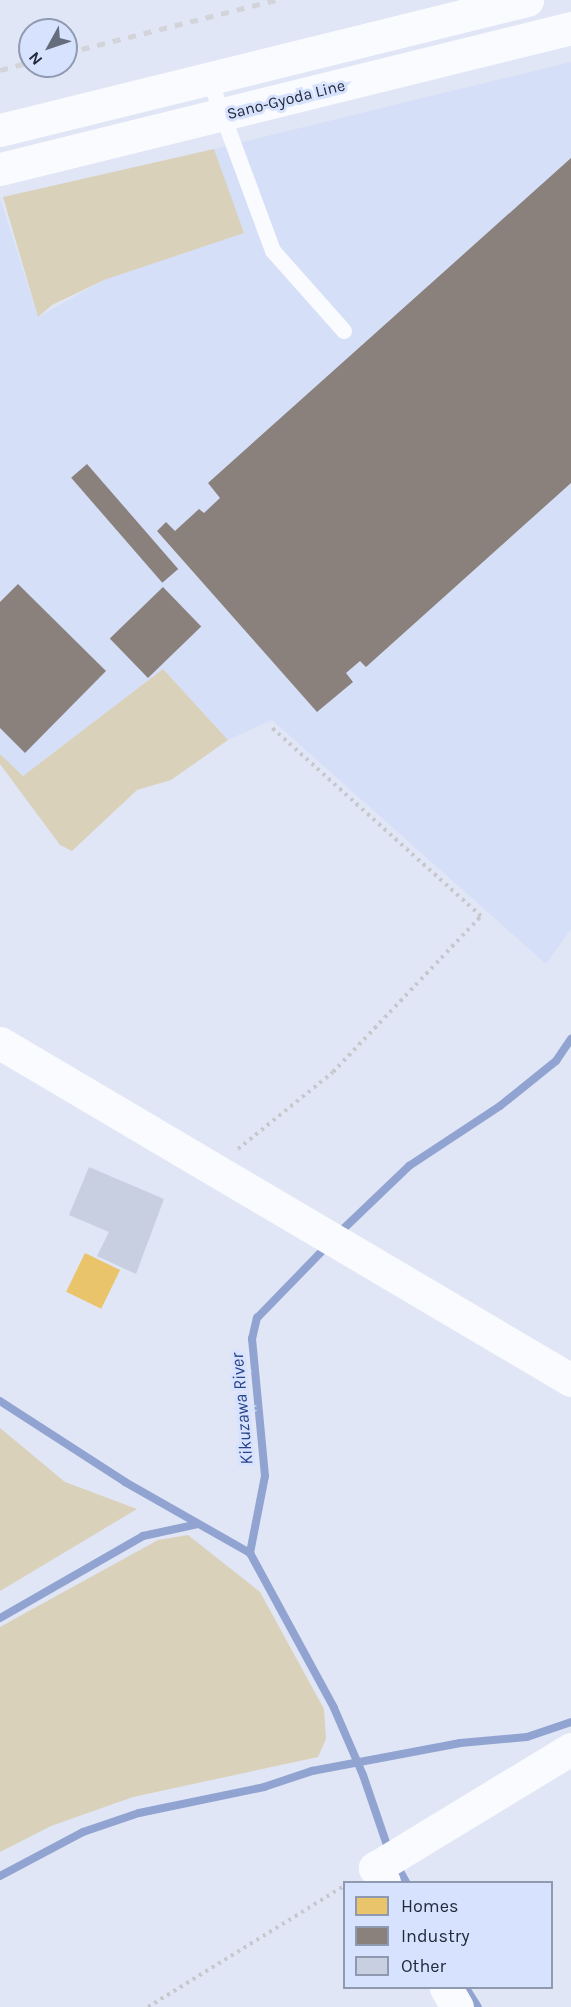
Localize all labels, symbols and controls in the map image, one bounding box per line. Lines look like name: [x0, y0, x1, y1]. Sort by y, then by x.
north arrow: [18, 18, 78, 78]
text: N: [24, 48, 46, 69]
street label: Sano-Gyoda Line: [225, 76, 347, 124]
water label: Kikuzawa River: [226, 1352, 258, 1466]
legend: [343, 1881, 553, 1989]
text: Homes: [401, 1895, 458, 1917]
text: Industry: [401, 1925, 470, 1947]
text: Other: [401, 1955, 446, 1977]

